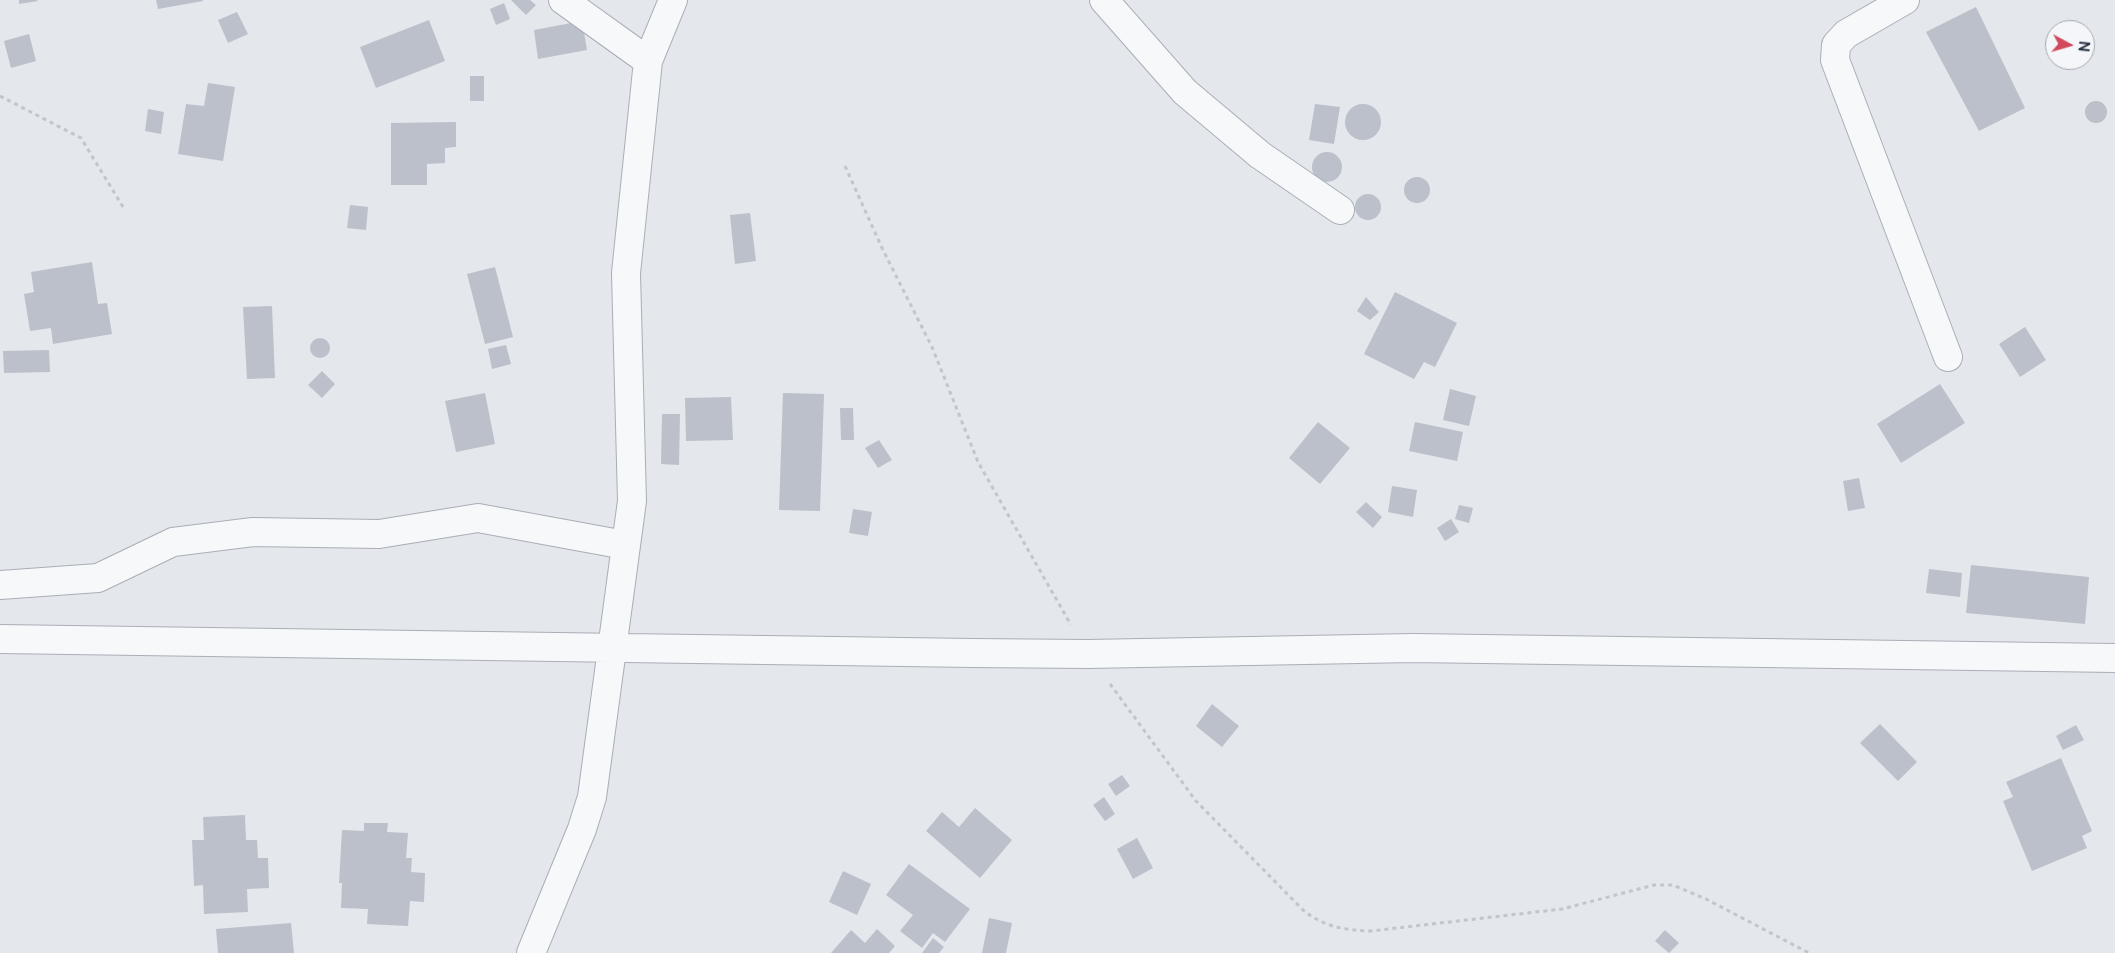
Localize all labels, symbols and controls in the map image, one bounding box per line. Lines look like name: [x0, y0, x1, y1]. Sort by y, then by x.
north arrow: [2045, 20, 2095, 70]
text: N: [2075, 40, 2092, 53]

